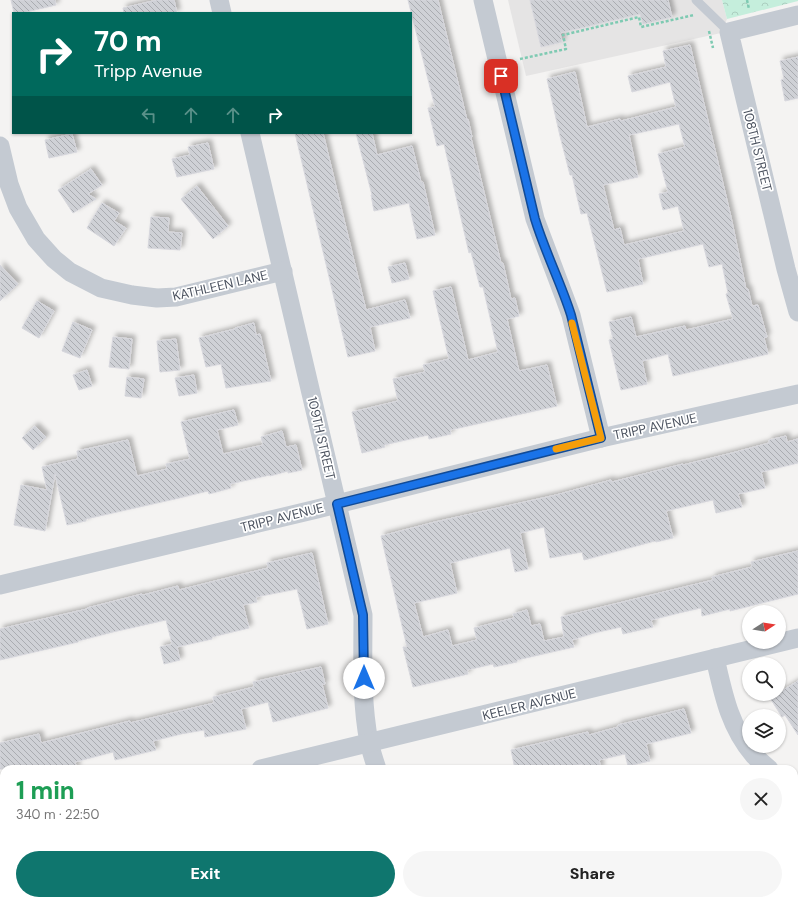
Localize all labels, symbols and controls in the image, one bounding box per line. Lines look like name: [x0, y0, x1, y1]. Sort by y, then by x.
text: 70 m: [94, 23, 162, 60]
icon: right: [28, 28, 80, 80]
text: Tripp Avenue: [94, 59, 203, 83]
pin: [484, 59, 518, 93]
icon: arrive: [490, 65, 512, 87]
icon: left: [138, 104, 160, 126]
icon: ahead: [180, 104, 202, 126]
icon: ahead: [222, 104, 244, 126]
icon: right: [264, 104, 286, 126]
street label: 108TH STREET: [739, 107, 776, 193]
street label: KATHLEEN LANE: [171, 266, 269, 305]
street label: 109TH STREET: [304, 395, 339, 481]
street label: TRIPP AVENUE: [612, 409, 698, 444]
street label: TRIPP AVENUE: [239, 499, 325, 536]
north arrow: [742, 605, 786, 649]
map controls: [742, 605, 786, 753]
position arrow: [343, 657, 385, 699]
button: search: [742, 657, 786, 701]
street label: KEELER AVENUE: [481, 685, 578, 724]
button: layers: [742, 709, 786, 753]
text: 1 min: [16, 775, 75, 806]
button: close: [740, 778, 782, 820]
text: 340 m · 22:50: [16, 806, 99, 823]
button: Exit: [16, 851, 395, 897]
button: Share: [403, 851, 782, 897]

